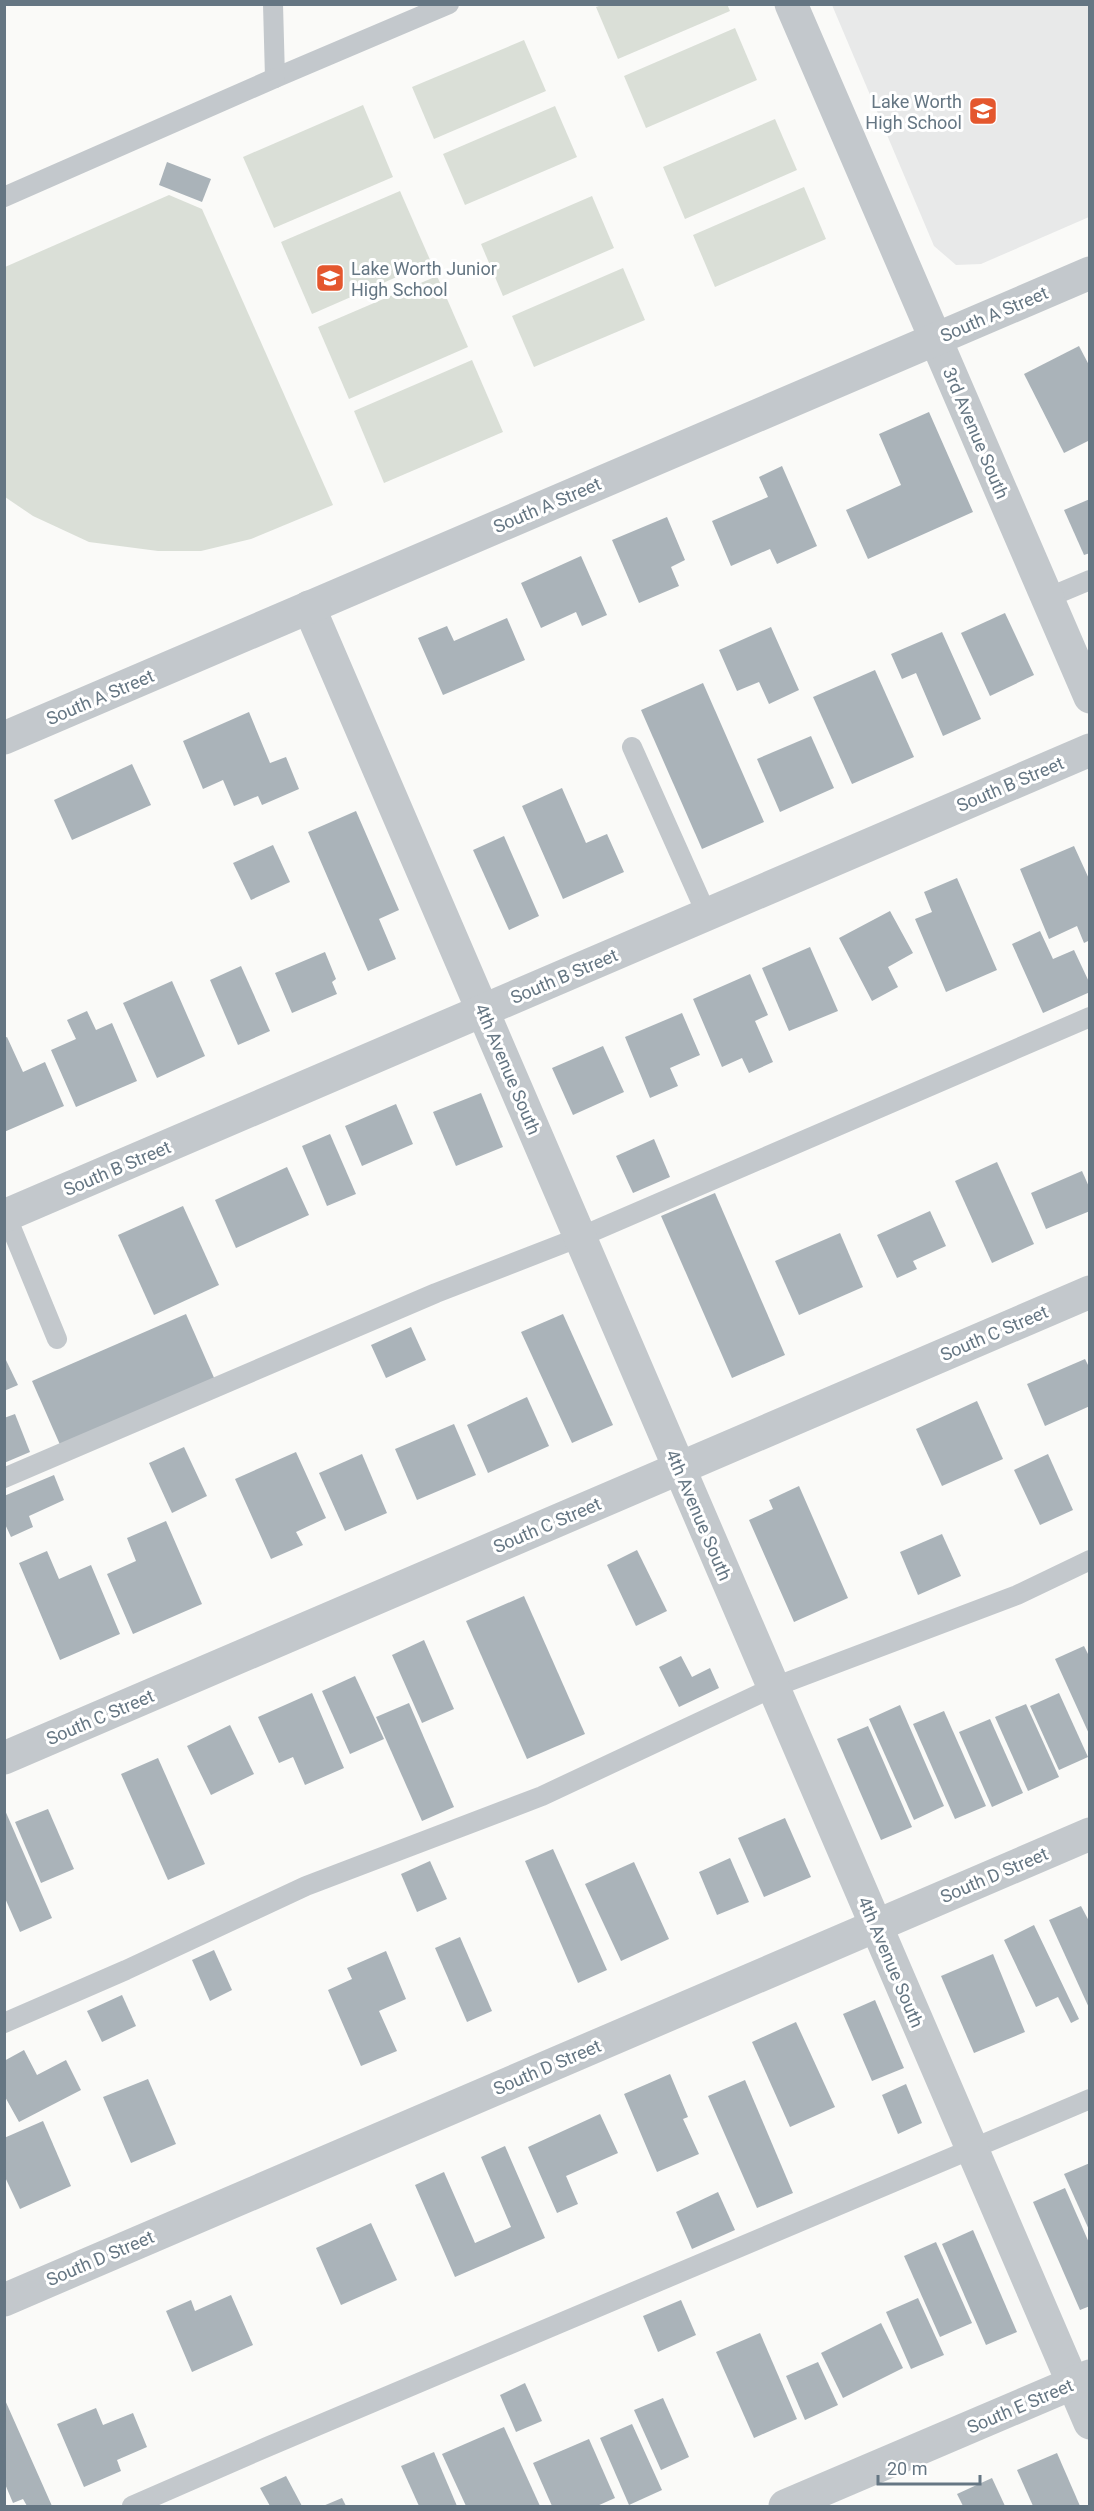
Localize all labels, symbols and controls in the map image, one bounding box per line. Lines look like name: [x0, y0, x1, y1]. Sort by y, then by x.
place label: Lake Worth High School: [865, 91, 962, 133]
school or university icon: Lake Worth High School: [967, 95, 999, 127]
place label: Lake Worth Junior High School: [351, 258, 497, 300]
school or university icon: Lake Worth Junior High School: [314, 262, 346, 294]
street label: South A Street: [937, 282, 1051, 346]
street label: 3rd Avenue South: [939, 364, 1013, 502]
street label: South A Street: [490, 473, 604, 537]
street label: South A Street: [43, 665, 157, 729]
street label: South B Street: [953, 752, 1067, 816]
street label: South B Street: [507, 944, 621, 1008]
street label: 4th Avenue South: [471, 1000, 545, 1138]
street label: South B Street: [60, 1136, 174, 1200]
street label: South C Street: [937, 1301, 1051, 1365]
street label: 4th Avenue South: [662, 1446, 736, 1584]
street label: South C Street: [490, 1493, 604, 1557]
street label: South C Street: [43, 1685, 157, 1749]
street label: South D Street: [937, 1843, 1051, 1907]
street label: 4th Avenue South: [854, 1893, 928, 2031]
street label: South D Street: [490, 2035, 604, 2099]
street label: South D Street: [43, 2226, 157, 2290]
street label: South E Street: [964, 2374, 1076, 2438]
scale bar: [878, 2448, 980, 2486]
text: 20 m: [887, 2458, 927, 2479]

